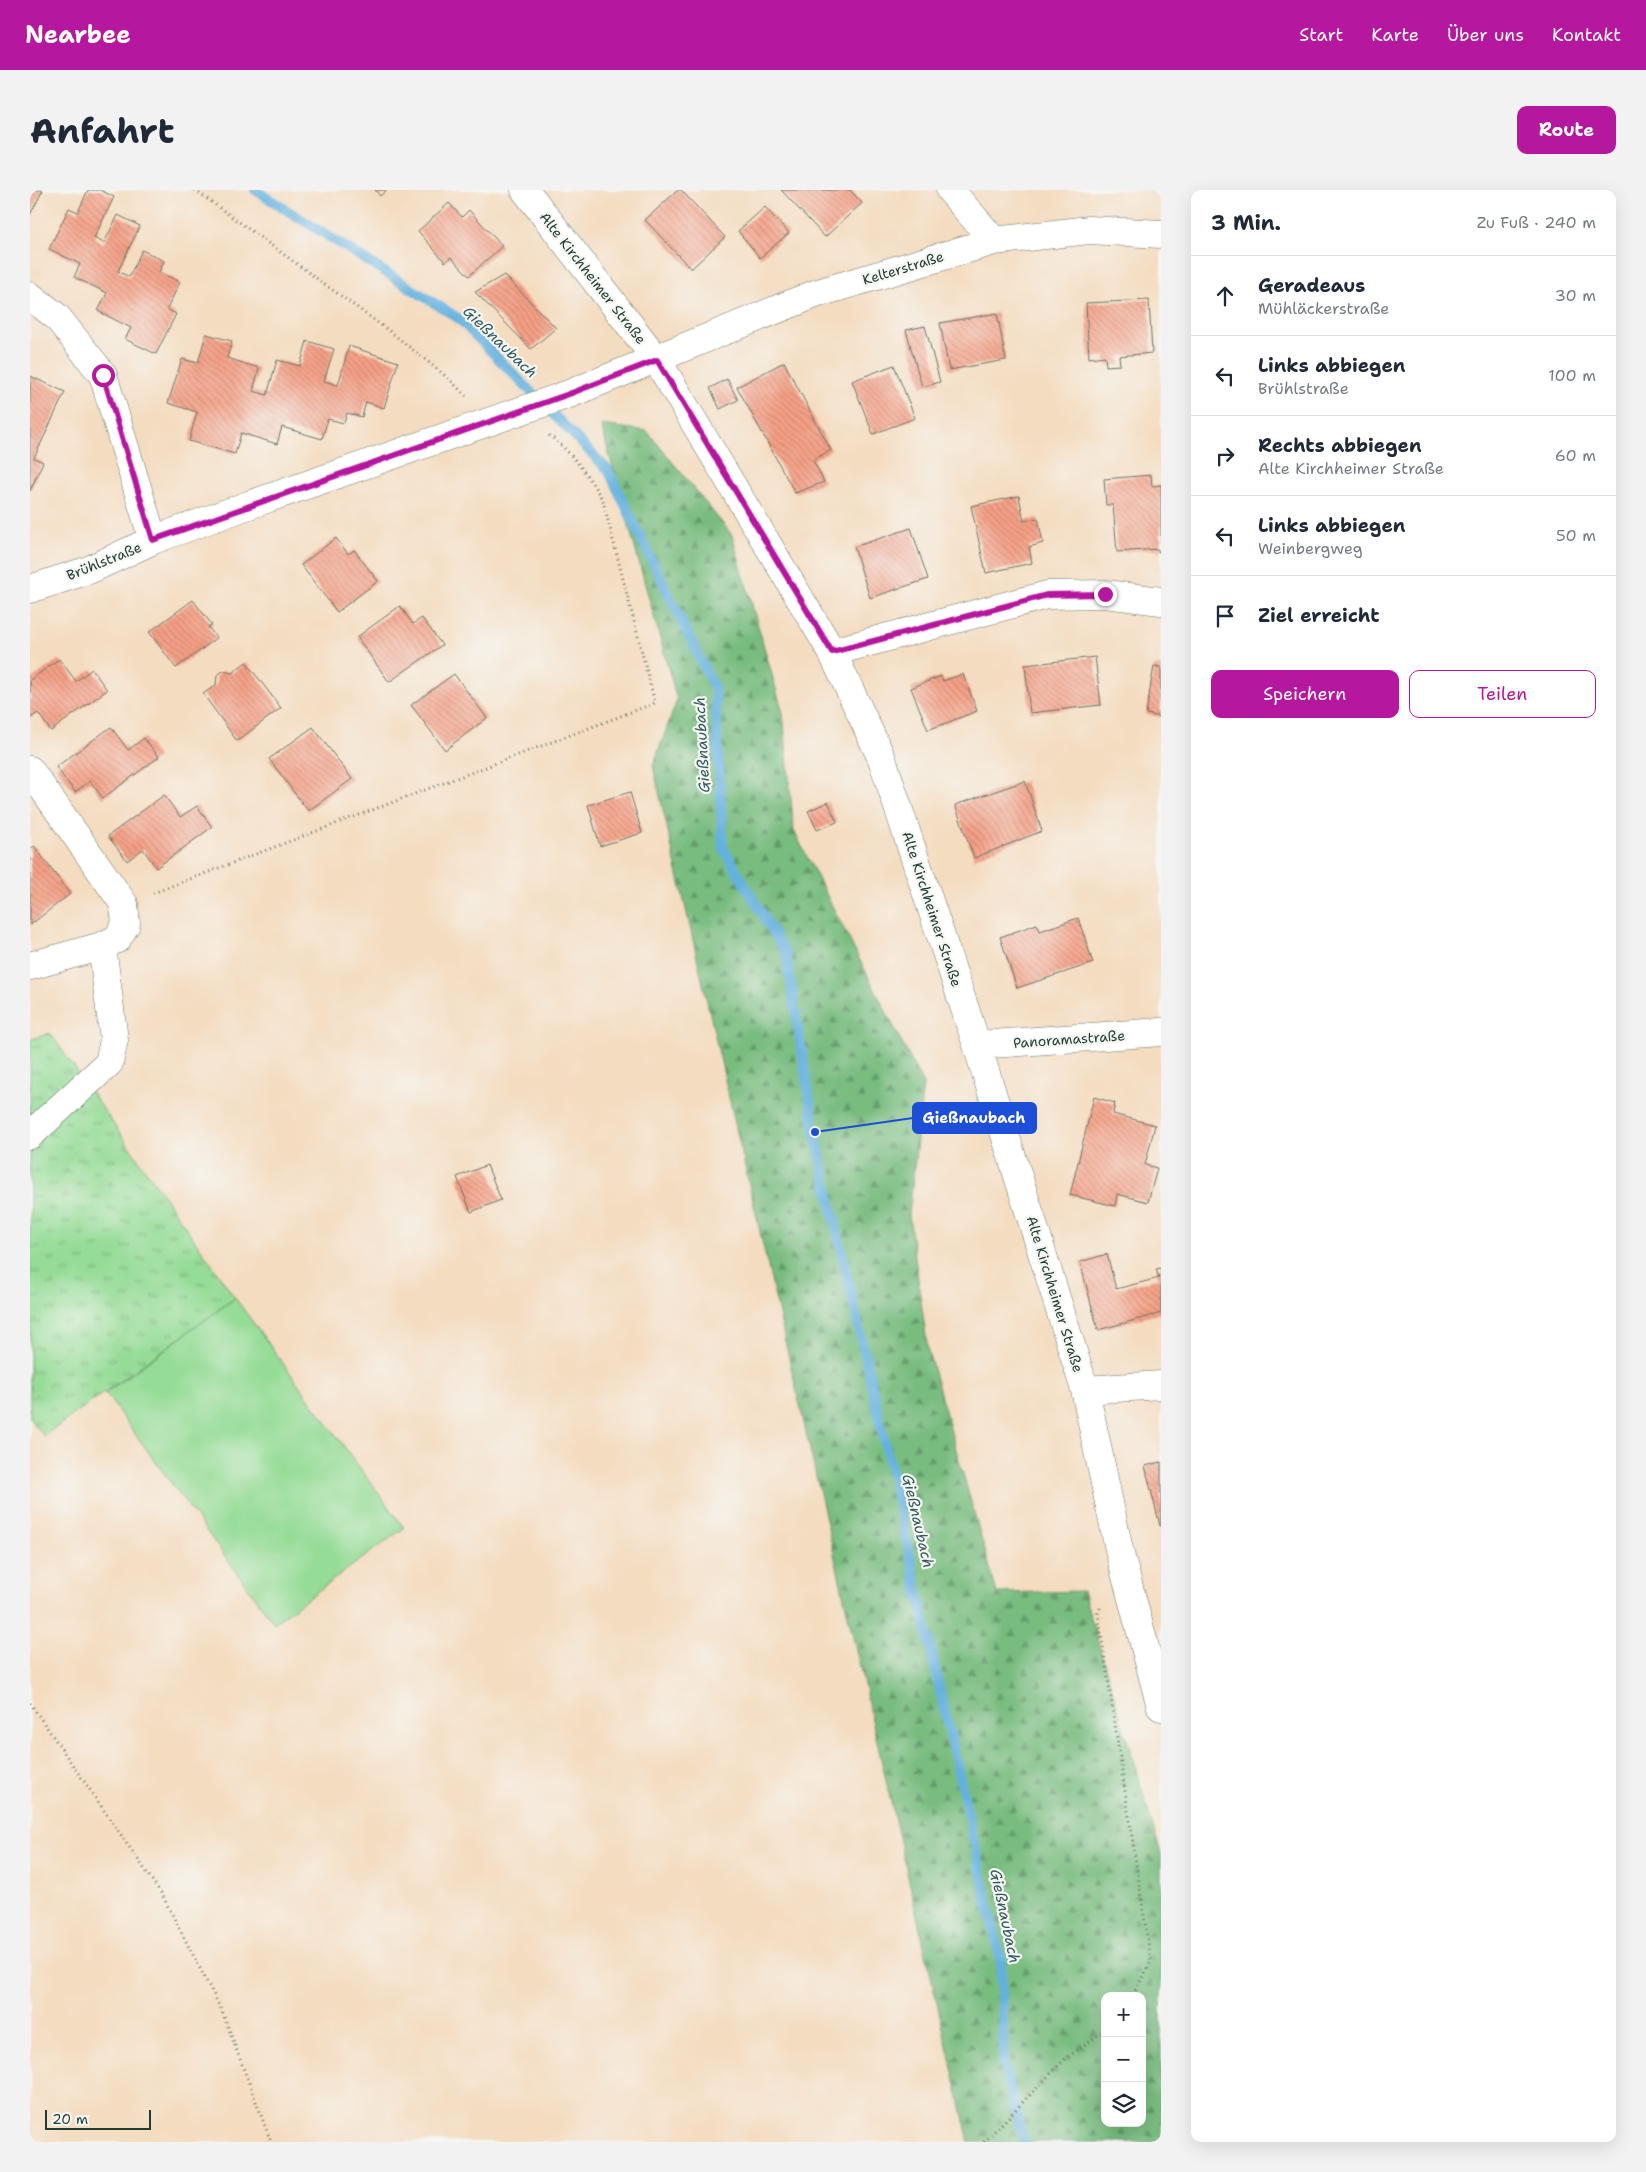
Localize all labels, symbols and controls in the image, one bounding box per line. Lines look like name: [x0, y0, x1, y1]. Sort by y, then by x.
text: Nearbee: [25, 19, 131, 51]
text: Start: [1299, 23, 1343, 47]
text: Karte: [1371, 23, 1419, 47]
text: Über uns: [1447, 23, 1524, 47]
text: Kontakt: [1552, 23, 1621, 47]
button: Route: [1517, 106, 1616, 154]
text: Anfahrt: [30, 107, 174, 154]
street label: Alte Kirchheimer Straße: [536, 208, 650, 348]
text: 3 Min.: [1211, 209, 1281, 237]
text: Zu Fuß · 240 m: [1477, 212, 1596, 233]
street label: Kelterstraße: [860, 247, 946, 289]
text: Geradeaus: [1258, 273, 1365, 298]
icon: ahead: [1211, 282, 1239, 310]
text: 30 m: [1555, 285, 1596, 306]
text: Mühläckerstraße: [1258, 298, 1389, 319]
water label: Gießnaubach: [459, 302, 541, 382]
text: Links abbiegen: [1258, 353, 1405, 378]
icon: left: [1211, 362, 1239, 390]
route start: [92, 364, 115, 387]
text: 100 m: [1548, 365, 1596, 386]
text: Brühlstraße: [1258, 378, 1349, 399]
text: Rechts abbiegen: [1258, 433, 1422, 458]
icon: right: [1211, 442, 1239, 470]
text: 60 m: [1555, 445, 1596, 466]
text: Alte Kirchheimer Straße: [1258, 458, 1444, 479]
text: Links abbiegen: [1258, 513, 1405, 538]
icon: left: [1211, 522, 1239, 550]
text: 50 m: [1556, 525, 1596, 546]
street label: Brühlstraße: [64, 538, 144, 584]
text: Weinbergweg: [1258, 538, 1363, 559]
route end: [1094, 583, 1117, 606]
icon: arrive: [1211, 602, 1239, 630]
text: Ziel erreicht: [1258, 603, 1379, 628]
button: Speichern: [1211, 670, 1399, 718]
button: Teilen: [1409, 670, 1596, 718]
water label: Gießnaubach: [690, 697, 714, 793]
street label: Alte Kirchheimer Straße: [898, 829, 966, 989]
street label: Panoramastraße: [1012, 1026, 1126, 1052]
callout: Gießnaubach: [913, 1103, 1036, 1133]
text: Gießnaubach: [923, 1108, 1025, 1128]
street label: Alte Kirchheimer Straße: [1023, 1214, 1087, 1374]
water label: Gießnaubach: [897, 1472, 939, 1570]
water label: Gießnaubach: [985, 1867, 1025, 1965]
map controls: [1101, 1992, 1146, 2127]
button: +: [1101, 1992, 1146, 2037]
button: −: [1101, 2037, 1146, 2082]
button: layers: [1101, 2082, 1146, 2127]
scale bar: [45, 2107, 151, 2130]
text: 20 m: [52, 2110, 88, 2128]

